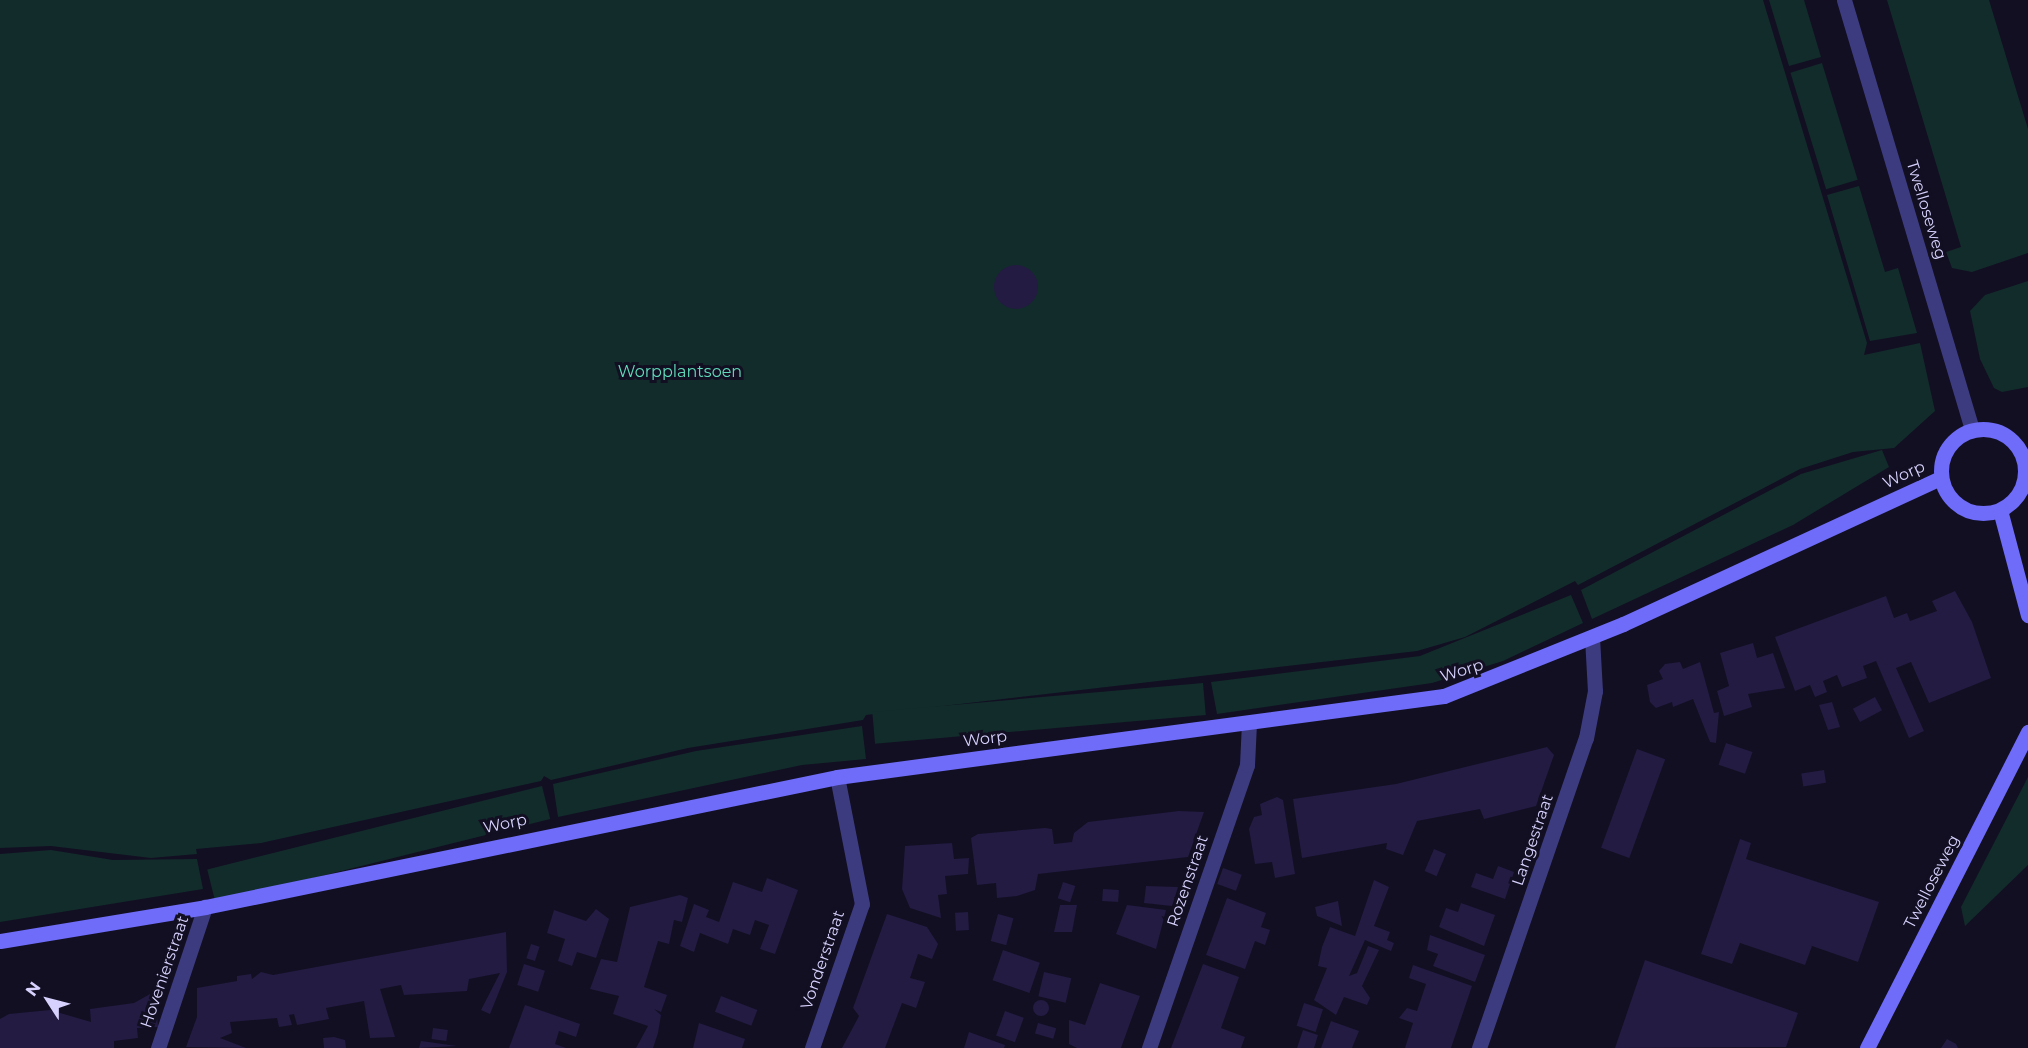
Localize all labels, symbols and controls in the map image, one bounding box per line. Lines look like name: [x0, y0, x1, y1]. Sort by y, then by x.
street label: Twelloseweg: [1902, 158, 1950, 262]
park label: Worpplantsoen: [618, 362, 742, 382]
street label: Worp: [1880, 457, 1928, 493]
street label: Worp: [1438, 655, 1486, 687]
street label: Worp: [962, 727, 1008, 751]
street label: Langestraat: [1508, 792, 1558, 888]
street label: Worp: [481, 810, 529, 838]
street label: Twelloseweg: [1900, 832, 1964, 932]
street label: Rozenstraat: [1163, 833, 1213, 929]
street label: Vonderstraat: [797, 908, 849, 1012]
street label: Hovenierstraat: [137, 913, 193, 1031]
north arrow: [18, 970, 78, 1030]
text: N: [22, 978, 45, 1000]

